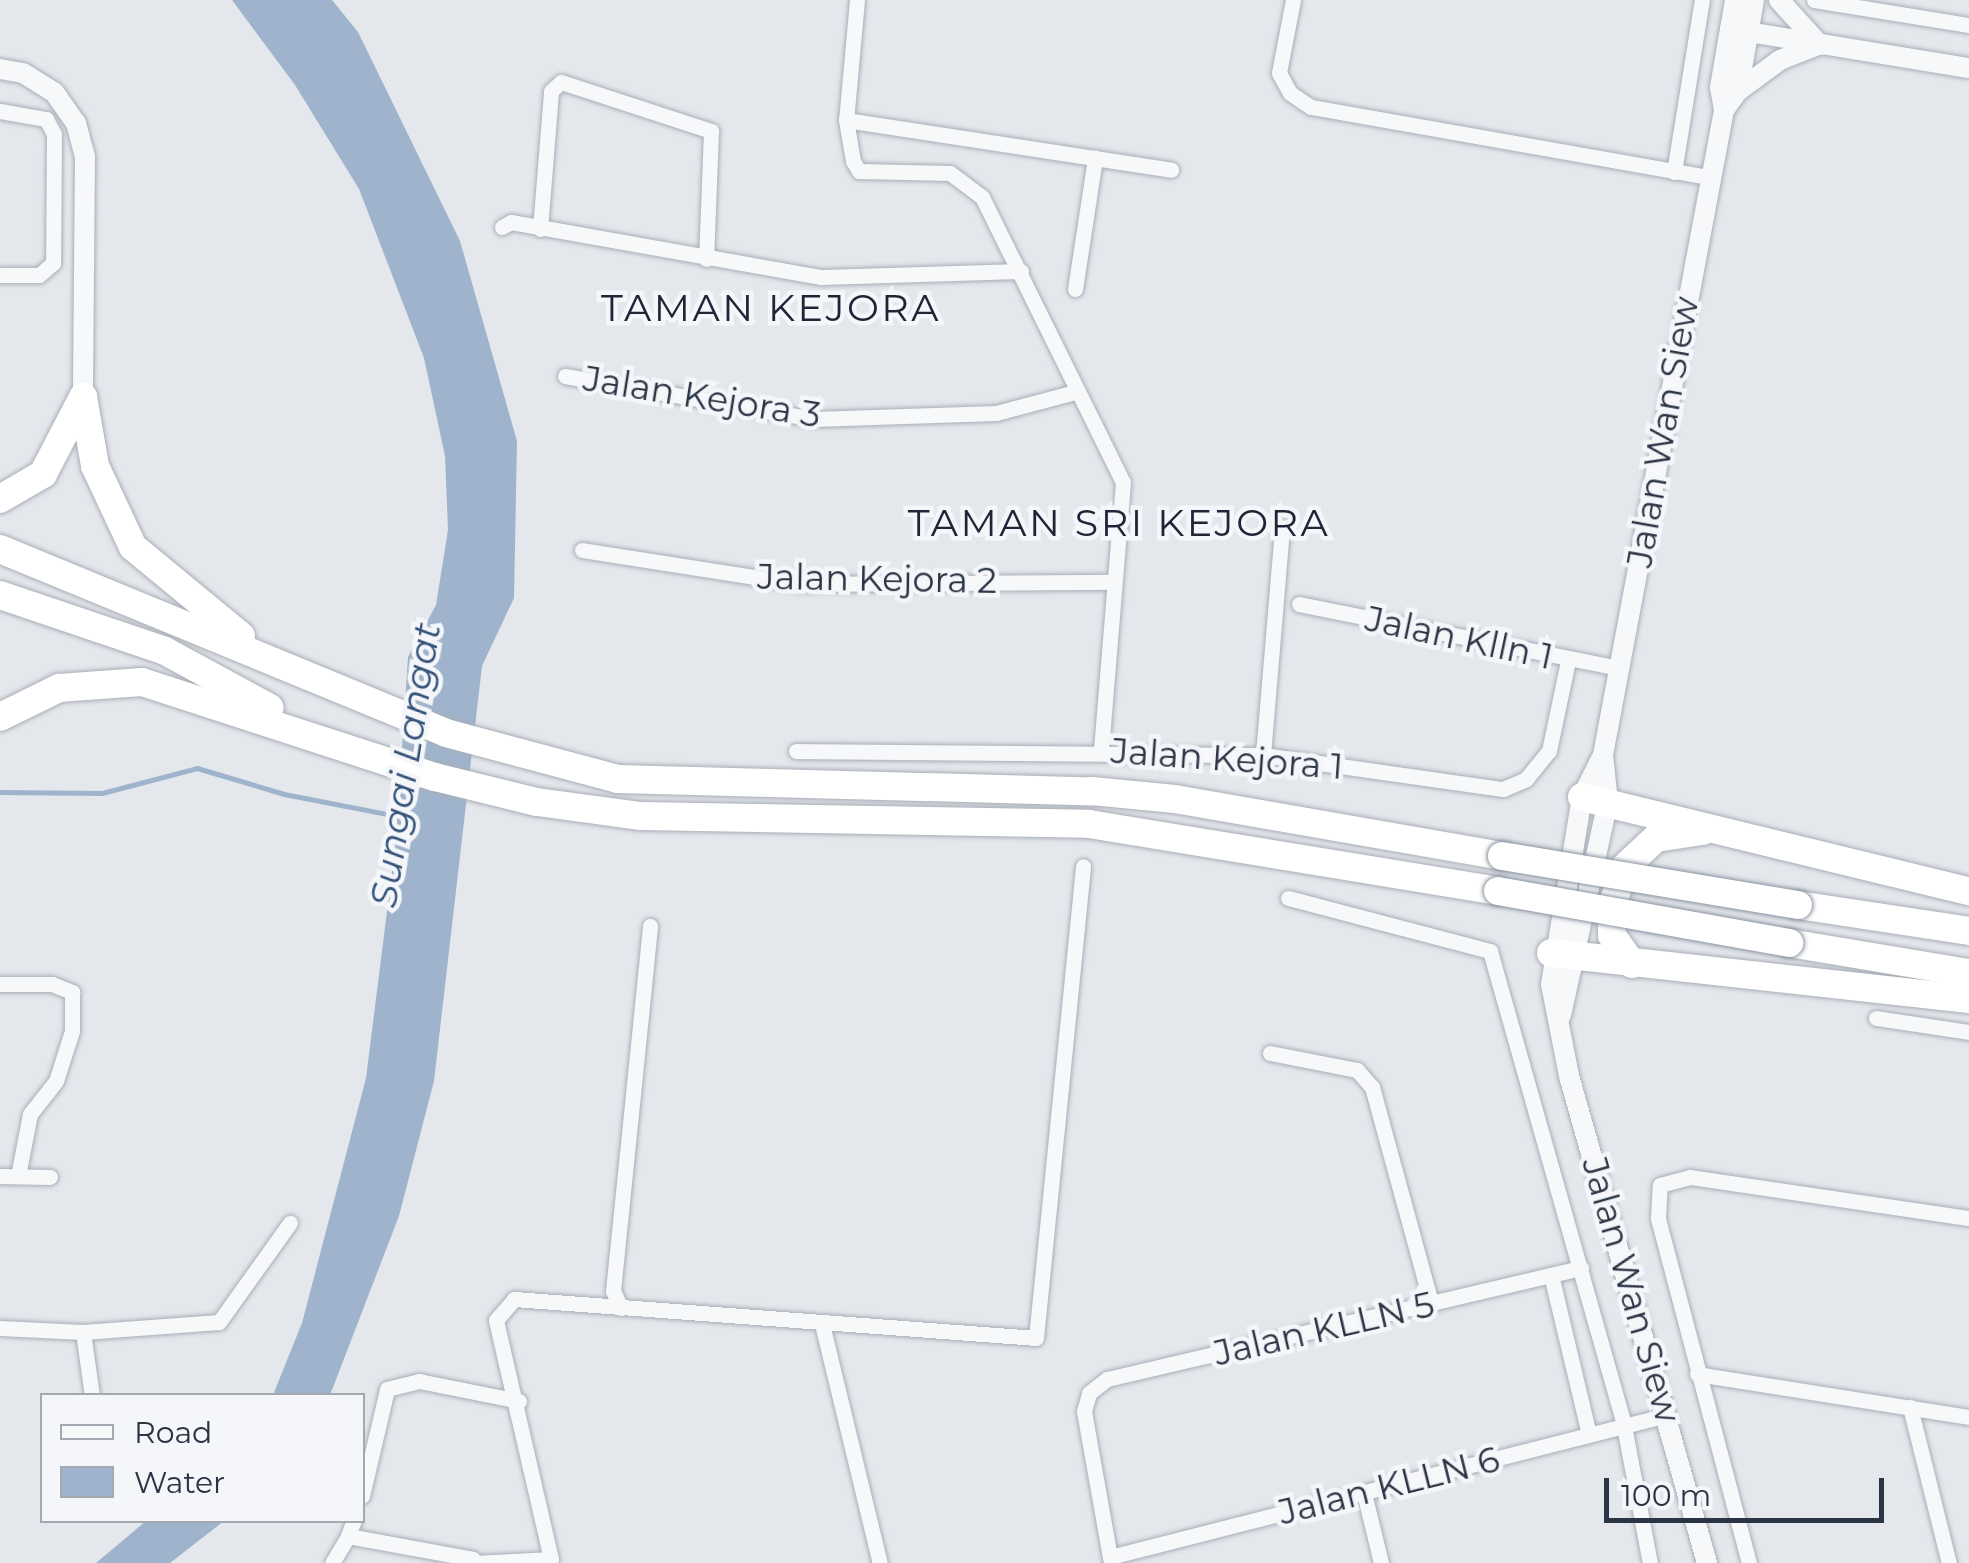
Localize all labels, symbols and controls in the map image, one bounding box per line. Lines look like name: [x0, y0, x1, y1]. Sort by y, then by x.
district label: TAMAN KEJORA: [601, 285, 941, 331]
street label: Jalan Wan Siew: [1619, 293, 1707, 571]
street label: Jalan Kejora 3: [580, 358, 824, 436]
district label: TAMAN SRI KEJORA: [908, 500, 1330, 546]
street label: Jalan Kejora 2: [757, 556, 997, 602]
street label: Jalan Klln 1: [1362, 598, 1556, 678]
water label: Sungai Langat: [360, 620, 450, 910]
street label: Jalan Kejora 1: [1110, 730, 1344, 788]
street label: Jalan Wan Siew: [1573, 1153, 1689, 1427]
street label: Jalan KLLN 5: [1210, 1283, 1438, 1375]
legend: [40, 1393, 365, 1523]
text: Road: [134, 1414, 212, 1451]
street label: Jalan KLLN 6: [1274, 1438, 1504, 1534]
scale bar: [1609, 1458, 1889, 1520]
text: Water: [134, 1464, 225, 1501]
text: 100 m: [1621, 1477, 1711, 1514]

